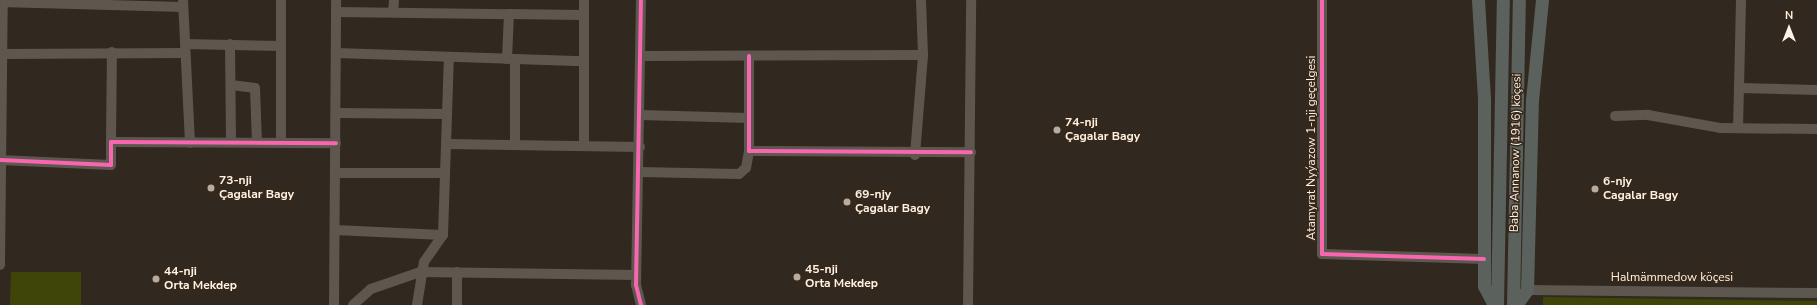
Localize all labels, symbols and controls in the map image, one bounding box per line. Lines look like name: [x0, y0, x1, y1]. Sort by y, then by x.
north arrow: [1769, 8, 1809, 48]
text: N: [1785, 8, 1793, 23]
street label: Atamyrat Nyýazow 1-nji geçelgesi: [1305, 56, 1319, 240]
street label: Baba Annanow (1916) köçesi: [1507, 74, 1525, 232]
place label: 74-nji Çagalar Bagy: [1065, 116, 1140, 144]
marker: 74-nji Çagalar Bagy: [1052, 125, 1062, 135]
place label: 73-nji Çagalar Bagy: [219, 174, 294, 202]
place label: 6-njy Cagalar Bagy: [1603, 175, 1678, 203]
marker: 73-nji Çagalar Bagy: [206, 183, 216, 193]
marker: 6-njy Cagalar Bagy: [1590, 184, 1600, 194]
place label: 69-njy Çagalar Bagy: [855, 188, 930, 216]
marker: 69-njy Çagalar Bagy: [842, 197, 852, 207]
place label: 45-nji Orta Mekdep: [805, 263, 878, 291]
place label: 44-nji Orta Mekdep: [164, 265, 237, 293]
street label: Halmämmedow köçesi: [1611, 271, 1733, 285]
marker: 45-nji Orta Mekdep: [792, 272, 802, 282]
marker: 44-nji Orta Mekdep: [151, 274, 161, 284]

